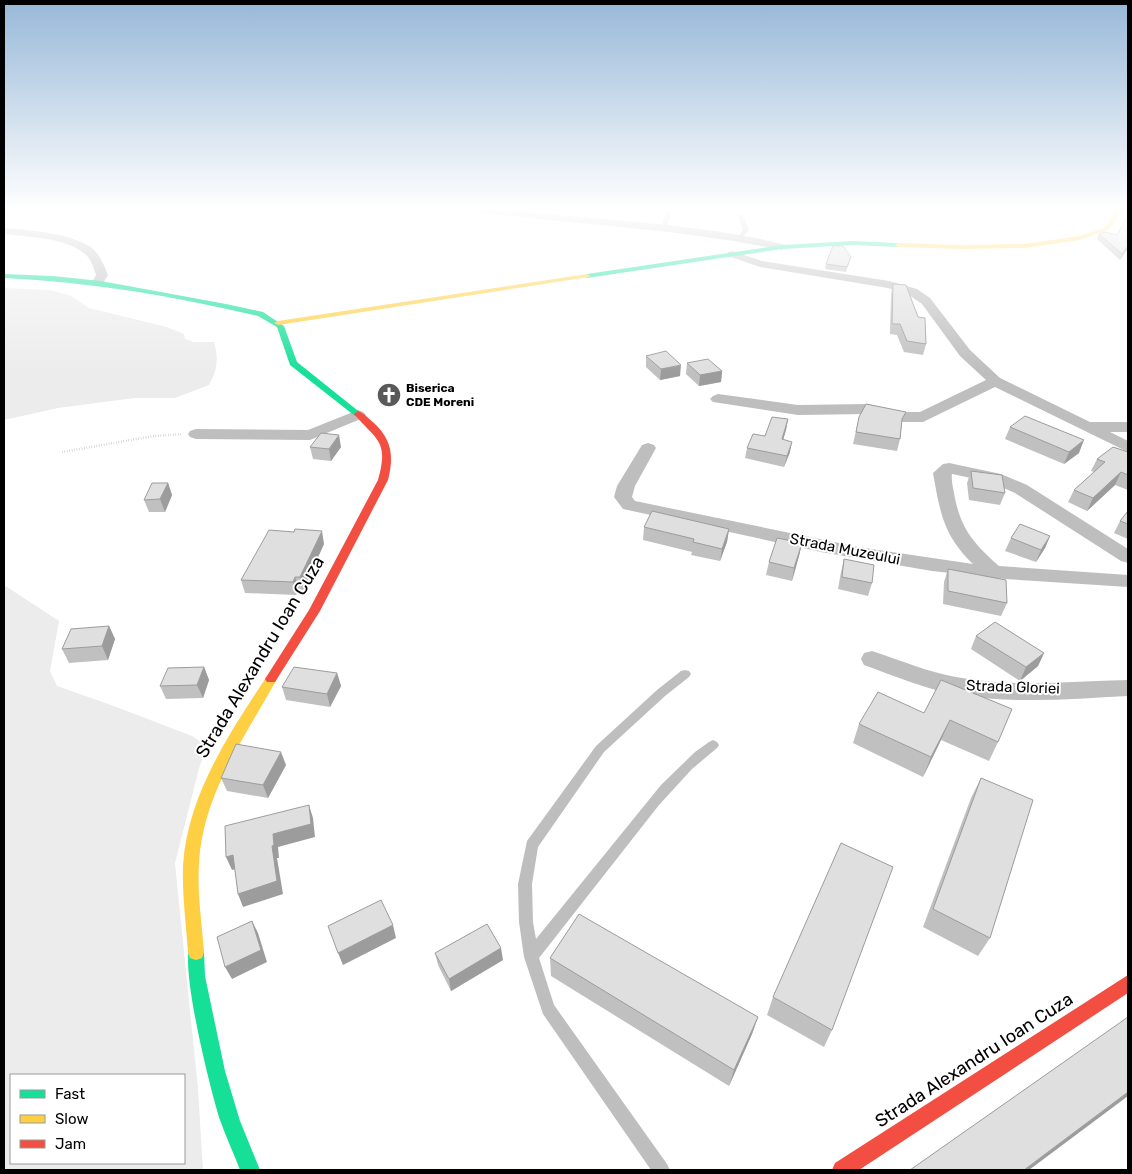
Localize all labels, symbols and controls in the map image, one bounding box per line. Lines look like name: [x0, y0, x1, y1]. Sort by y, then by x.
place label: Biserica CDE Moreni: [406, 381, 474, 409]
church icon: Biserica CDE Moreni: [376, 382, 402, 408]
street label: Strada Muzeului: [788, 529, 902, 569]
street label: Strada Alexandru Ioan Cuza: [191, 552, 329, 762]
street label: Strada Gloriei: [966, 676, 1060, 698]
street label: Strada Alexandru Ioan Cuza: [871, 988, 1077, 1132]
legend: [10, 1074, 185, 1164]
text: Fast: [55, 1085, 85, 1103]
text: Slow: [55, 1110, 88, 1128]
text: Jam: [55, 1135, 86, 1153]

